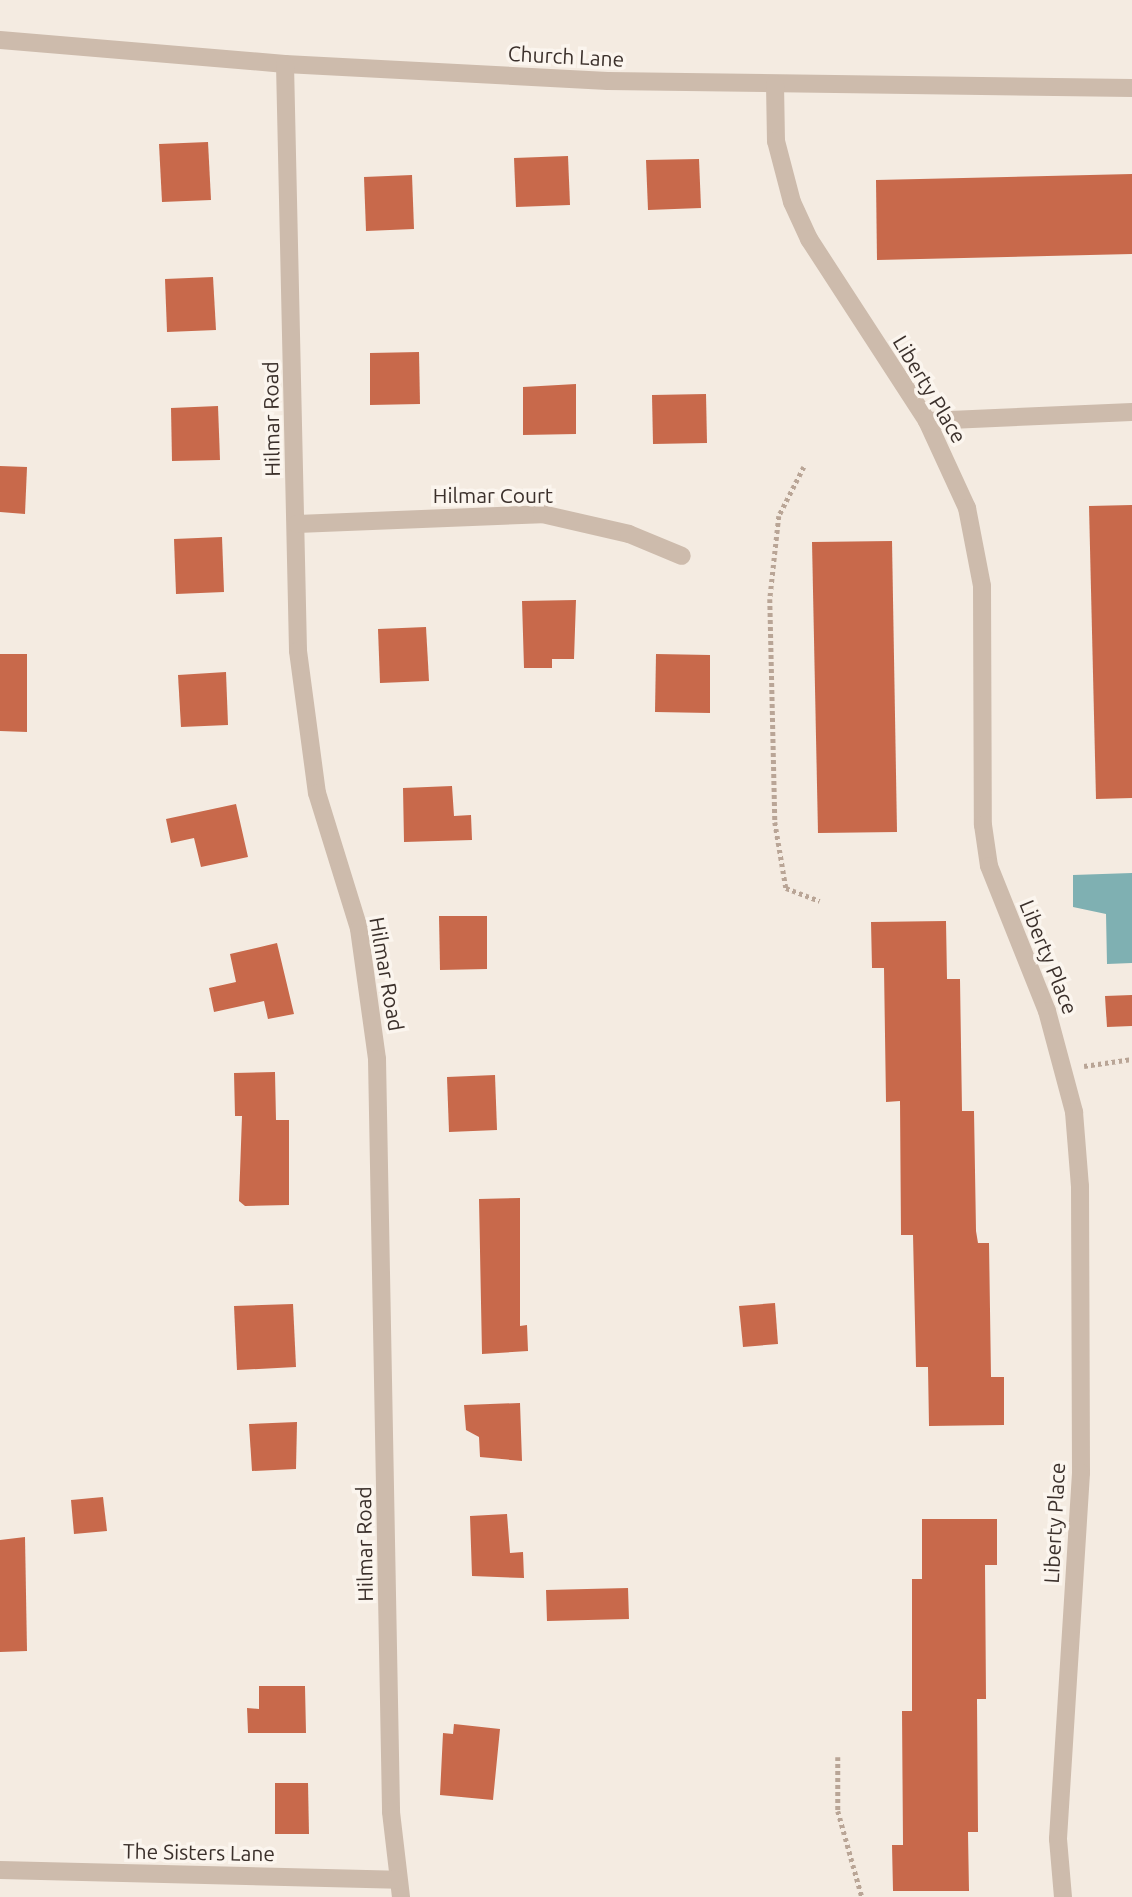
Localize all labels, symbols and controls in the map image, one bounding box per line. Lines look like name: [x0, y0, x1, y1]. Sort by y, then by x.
street label: Church Lane: [507, 40, 625, 72]
street label: Liberty Place: [888, 331, 972, 447]
street label: Hilmar Road: [257, 361, 285, 477]
street label: Hilmar Court: [433, 482, 553, 508]
street label: Liberty Place: [1015, 896, 1083, 1018]
street label: Hilmar Road: [365, 915, 409, 1033]
street label: Liberty Place: [1038, 1462, 1070, 1584]
street label: Hilmar Road: [350, 1486, 378, 1602]
street label: The Sisters Lane: [123, 1838, 275, 1866]

